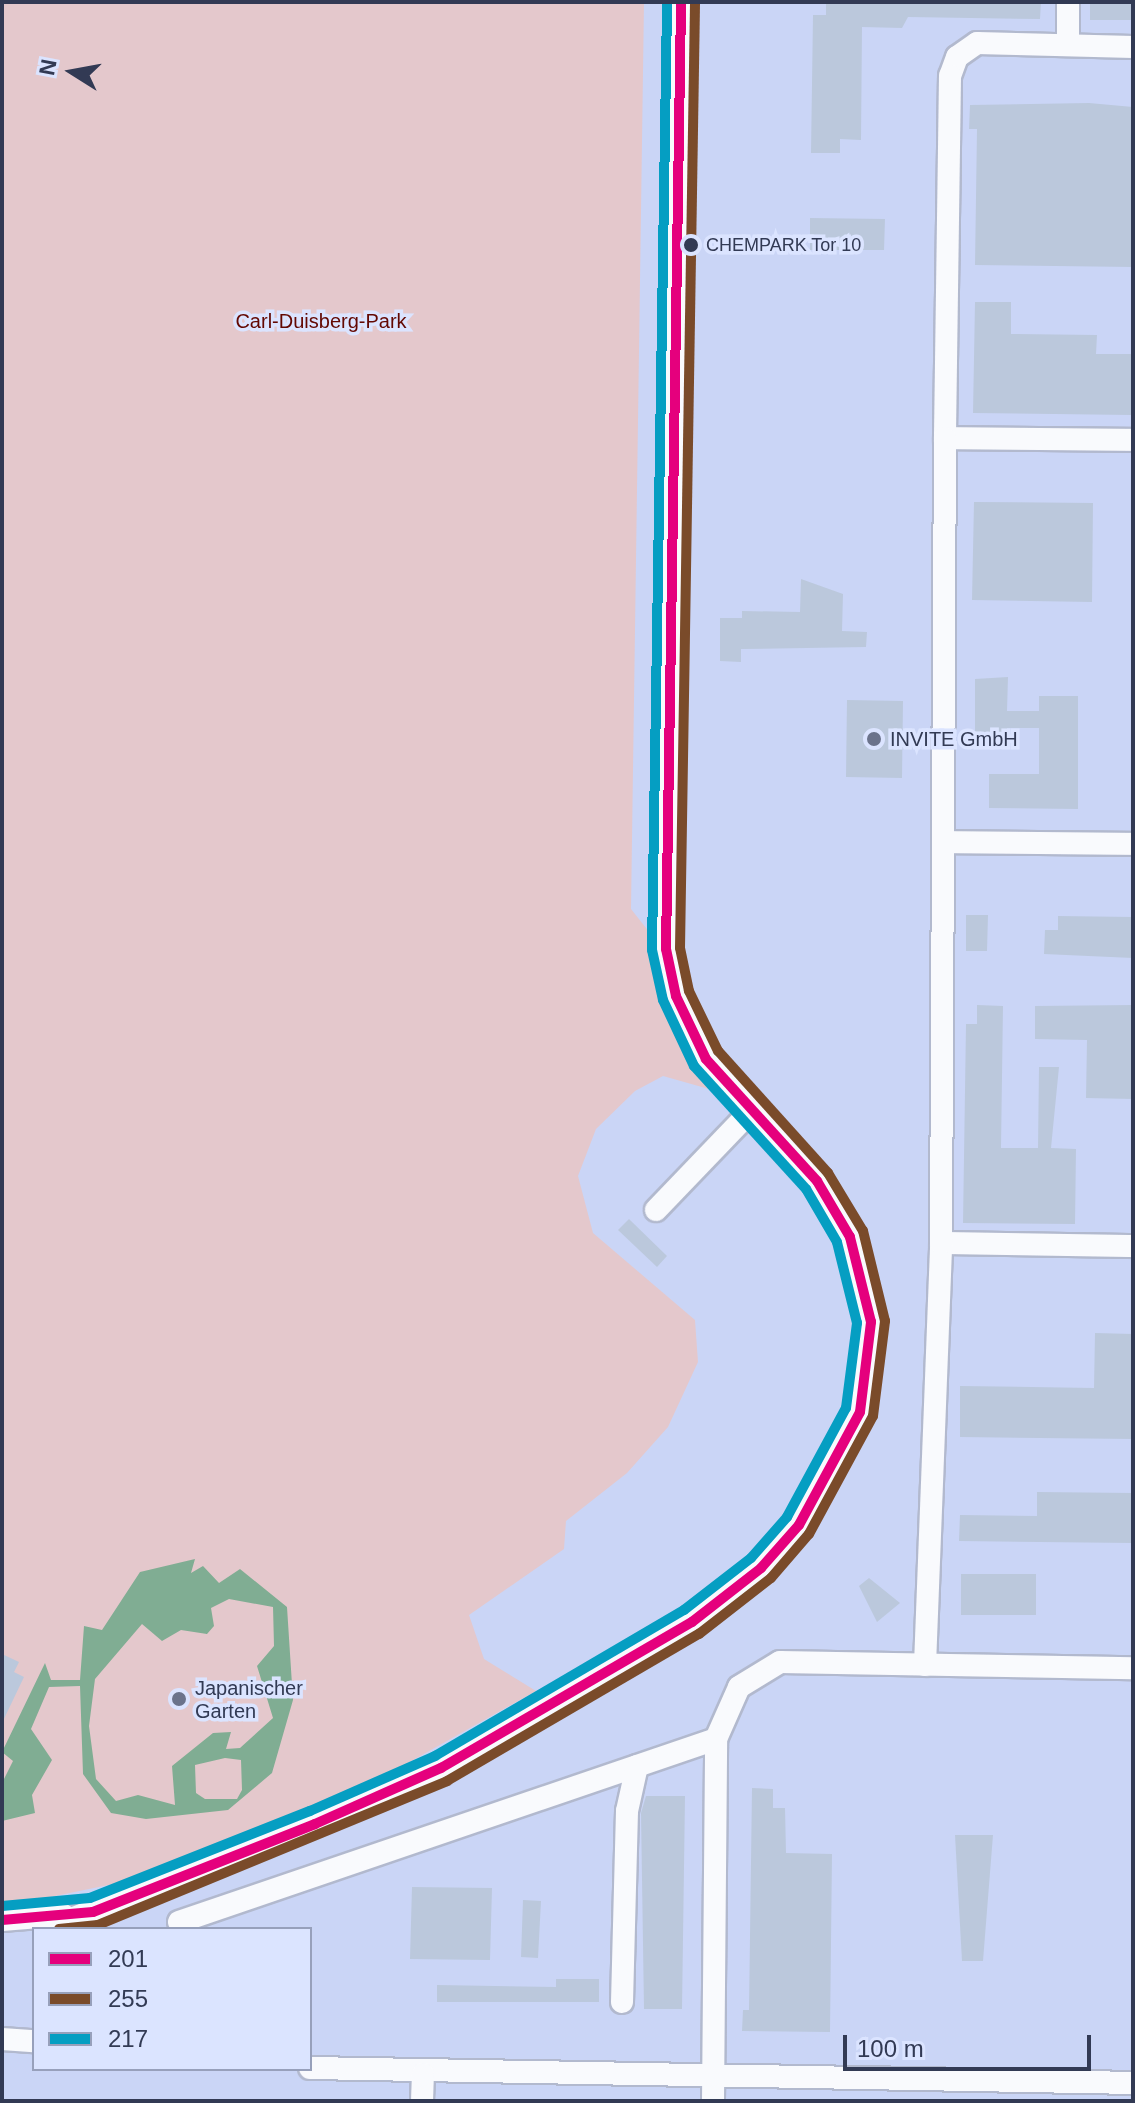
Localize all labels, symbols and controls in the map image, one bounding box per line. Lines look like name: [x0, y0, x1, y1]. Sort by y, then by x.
north arrow: [32, 32, 112, 112]
text: N: [34, 57, 62, 78]
place label: CHEMPARK Tor 10: [706, 234, 862, 256]
marker: CHEMPARK Tor 10: [683, 237, 699, 253]
park label: Carl-Duisberg-Park: [235, 309, 407, 333]
place label: INVITE GmbH: [890, 727, 1018, 751]
marker: INVITE GmbH: [865, 730, 883, 748]
place label: Japanischer Garten: [195, 1676, 303, 1723]
marker: Japanischer Garten: [170, 1690, 188, 1708]
legend: [32, 1927, 312, 2071]
text: 201: [108, 1945, 148, 1972]
text: 255: [108, 1985, 148, 2012]
scale bar: [847, 2019, 1095, 2069]
text: 217: [108, 2025, 148, 2052]
text: 100 m: [857, 2035, 924, 2062]

